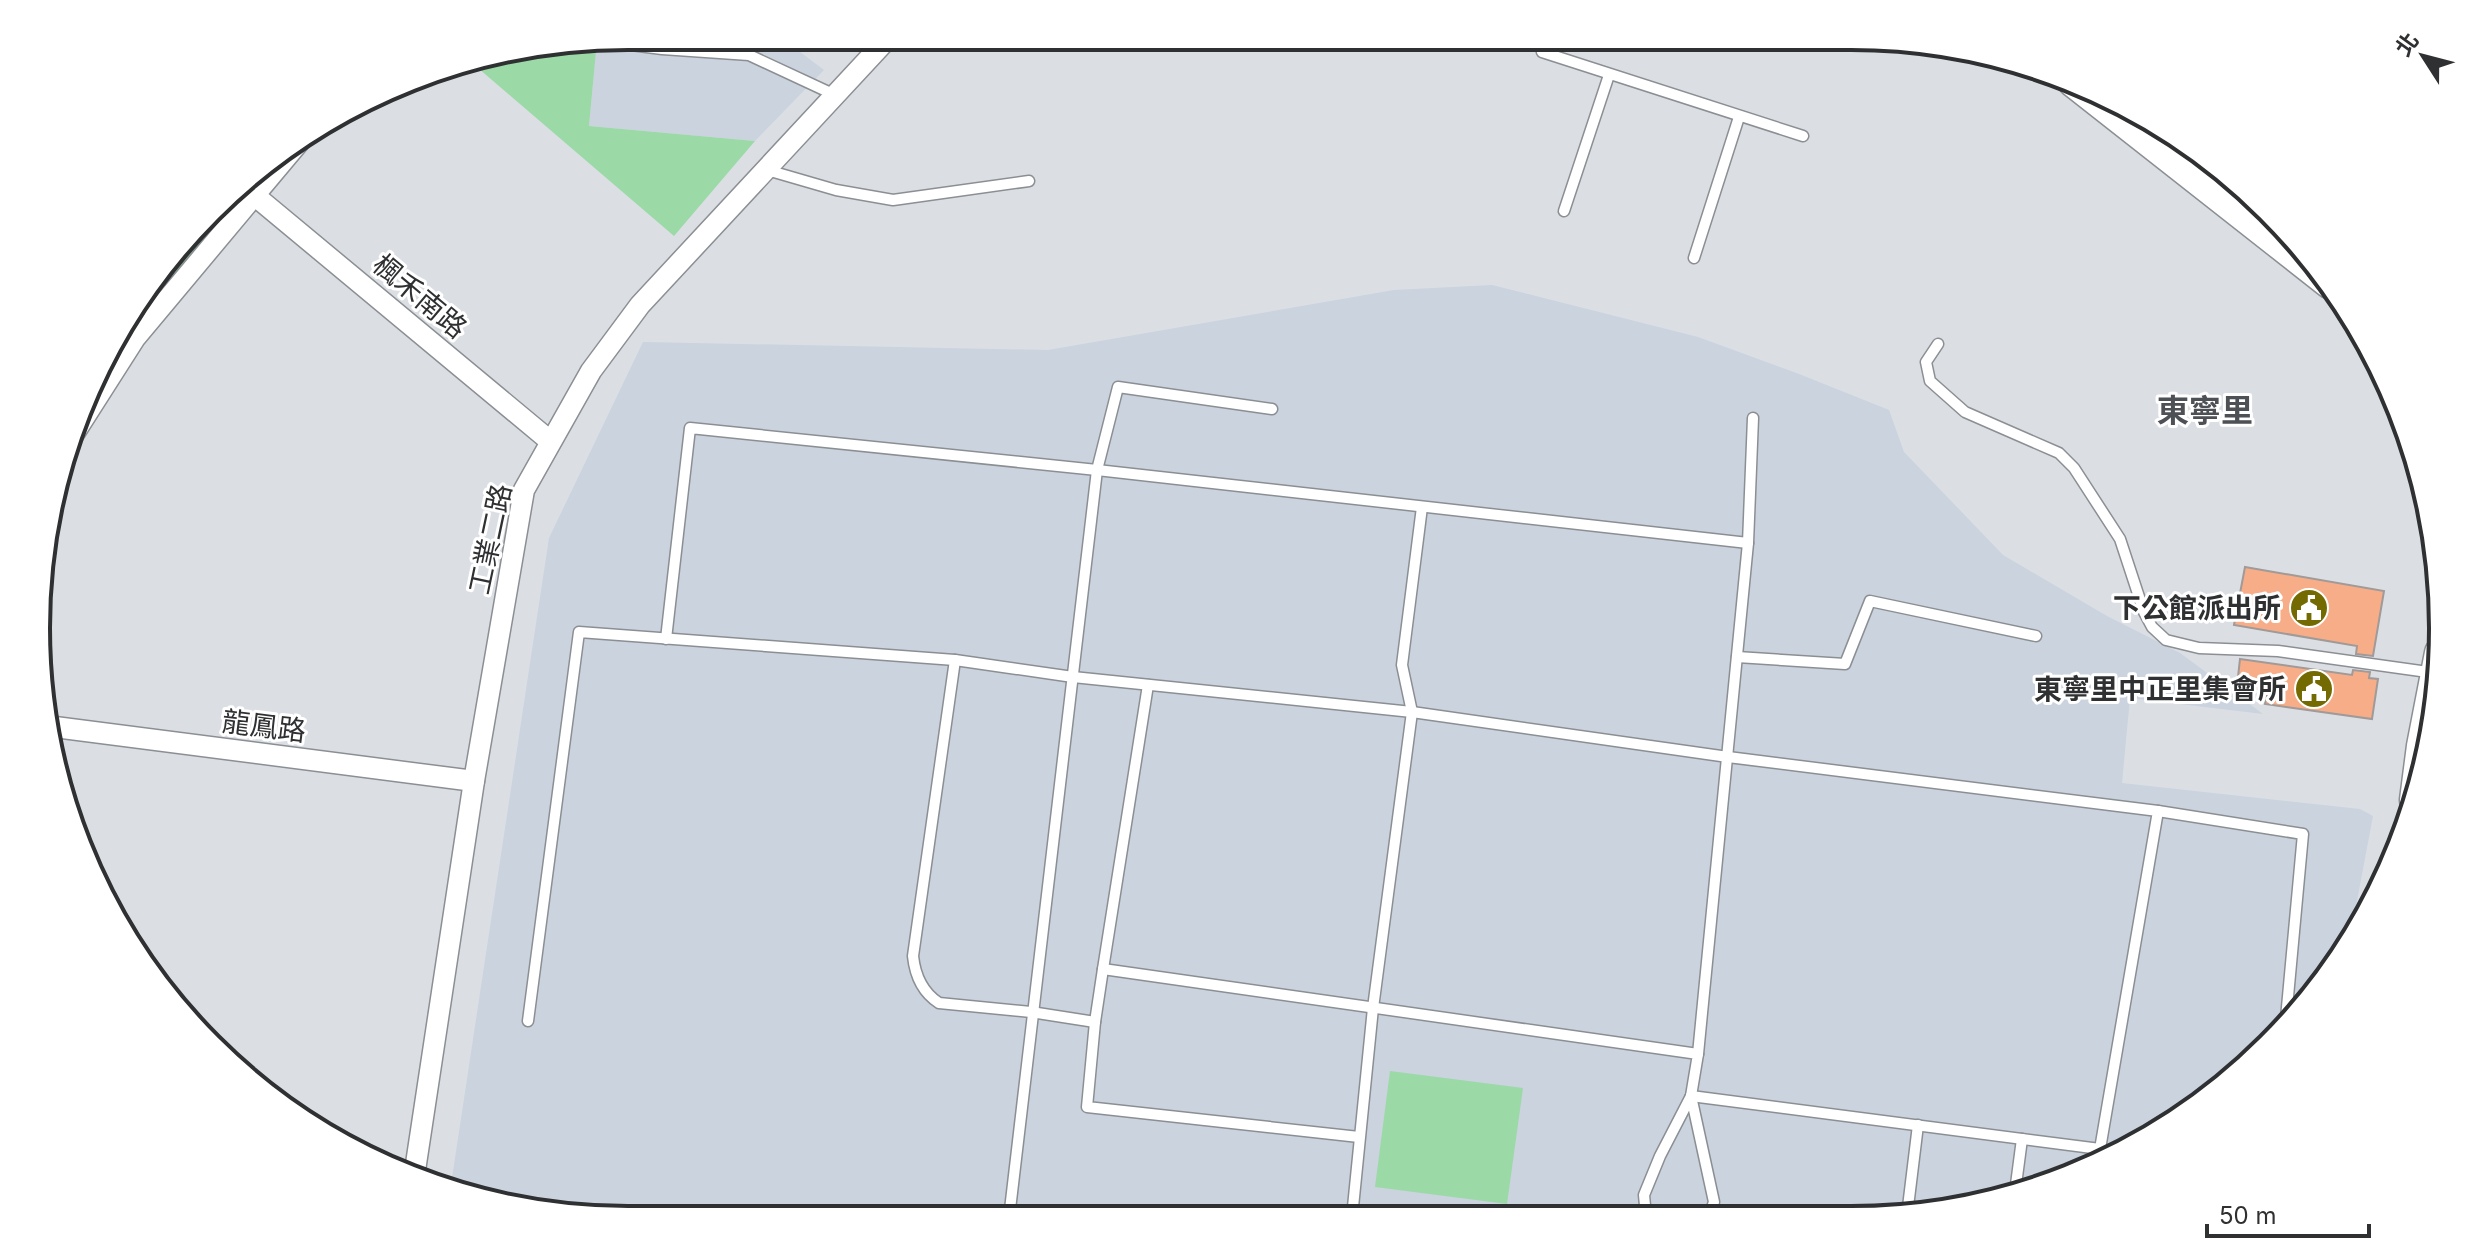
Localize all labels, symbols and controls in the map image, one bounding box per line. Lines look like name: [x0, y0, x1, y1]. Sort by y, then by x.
north arrow: [2383, 16, 2463, 96]
text: 北: [2390, 28, 2424, 61]
street label: 楓禾南路: [366, 247, 474, 345]
district label: 東寧里: [2157, 391, 2253, 430]
street label: 工業二路: [462, 481, 518, 597]
public building icon: 下公館派出所: [2288, 587, 2330, 629]
place label: 下公館派出所: [2113, 591, 2281, 625]
public building icon: 東寧里中正里集會所: [2293, 668, 2335, 710]
place label: 東寧里中正里集會所: [2034, 672, 2286, 706]
street label: 龍鳳路: [220, 704, 308, 748]
scale bar: [2207, 1188, 2369, 1238]
text: 50 m: [2219, 1201, 2277, 1230]

